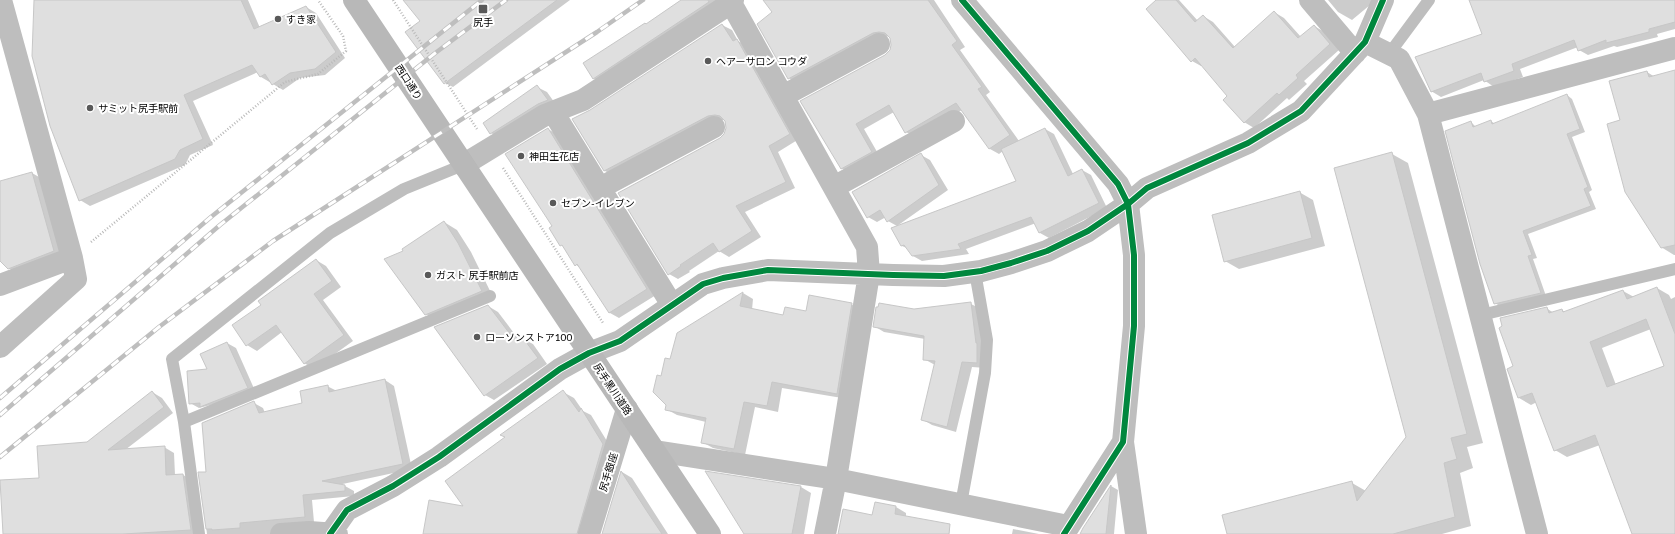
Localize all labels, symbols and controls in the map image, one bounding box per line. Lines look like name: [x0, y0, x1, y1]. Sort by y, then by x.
marker: 尻手: [477, 3, 489, 15]
place label: すき家: [286, 13, 316, 25]
marker: すき家: [273, 14, 283, 24]
place label: 尻手: [473, 16, 493, 28]
place label: ヘアーサロン コウダ: [716, 55, 807, 67]
marker: ヘアーサロン コウダ: [703, 56, 713, 66]
street label: 西口通り: [393, 62, 425, 102]
place label: サミット尻手駅前: [98, 102, 178, 114]
marker: サミット尻手駅前: [85, 103, 95, 113]
place label: 神田生花店: [529, 150, 579, 162]
marker: 神田生花店: [516, 151, 526, 161]
place label: セブン-イレブン: [561, 197, 635, 209]
marker: セブン-イレブン: [548, 198, 558, 208]
place label: ガスト 尻手駅前店: [436, 269, 519, 281]
marker: ガスト 尻手駅前店: [423, 270, 433, 280]
place label: ローソンストア100: [485, 331, 572, 343]
marker: ローソンストア100: [472, 332, 482, 342]
street label: 尻手黒川道路: [591, 361, 635, 417]
street label: 尻手銀座: [596, 451, 620, 493]

